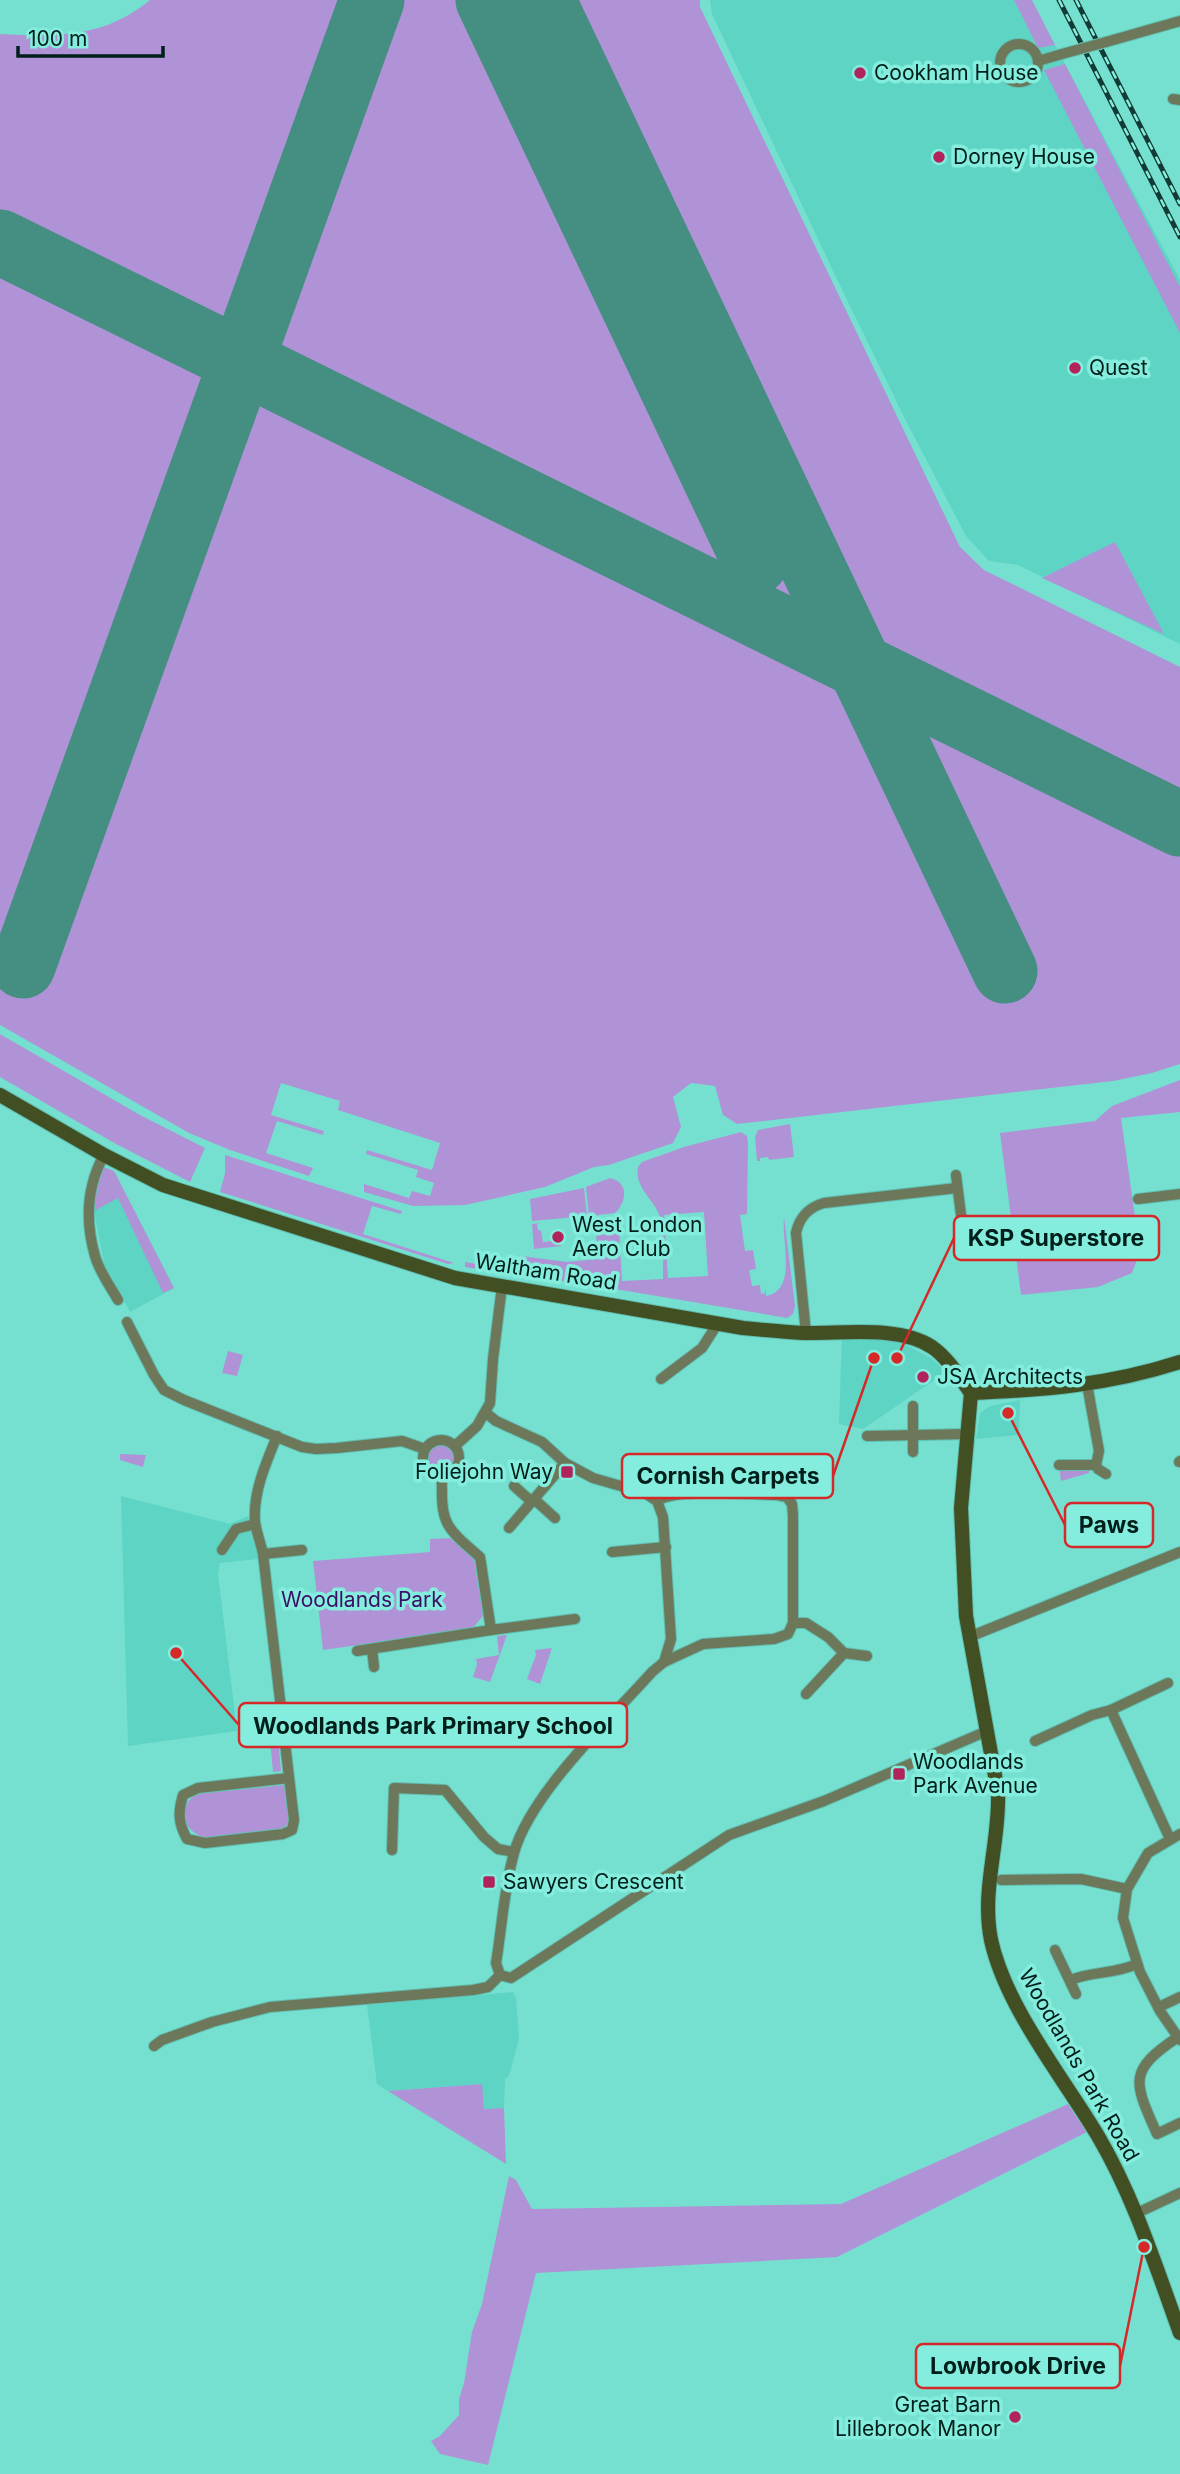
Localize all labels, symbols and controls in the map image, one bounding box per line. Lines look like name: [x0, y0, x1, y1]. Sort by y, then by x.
scale bar: [18, 14, 163, 58]
text: 100 m: [28, 26, 87, 51]
place label: Cookham House: [874, 60, 1039, 85]
marker: Cookham House: [852, 65, 868, 81]
place label: Dorney House: [953, 144, 1095, 169]
marker: Dorney House: [931, 149, 947, 165]
place label: Quest: [1089, 355, 1148, 380]
marker: Quest: [1067, 360, 1083, 376]
place label: West London Aero Club: [572, 1212, 702, 1261]
callout: KSP Superstore: [954, 1216, 1159, 1260]
text: KSP Superstore: [968, 1224, 1144, 1252]
marker: West London Aero Club: [550, 1229, 566, 1245]
street label: Waltham Road: [474, 1248, 619, 1295]
place label: JSA Architects: [937, 1364, 1083, 1389]
marker: JSA Architects: [915, 1369, 931, 1385]
callout: Cornish Carpets: [622, 1454, 833, 1498]
place label: Foliejohn Way: [415, 1459, 553, 1484]
text: Cornish Carpets: [636, 1462, 820, 1490]
marker: Foliejohn Way: [559, 1464, 575, 1480]
callout: Paws: [1065, 1503, 1153, 1547]
text: Paws: [1079, 1511, 1139, 1539]
park label: Woodlands Park: [281, 1587, 443, 1612]
callout: Woodlands Park Primary School: [239, 1703, 627, 1747]
text: Woodlands Park Primary School: [253, 1712, 613, 1740]
place label: Woodlands Park Avenue: [913, 1749, 1038, 1798]
marker: Woodlands Park Avenue: [891, 1766, 907, 1782]
place label: Sawyers Crescent: [503, 1869, 684, 1894]
marker: Sawyers Crescent: [481, 1874, 497, 1890]
street label: Woodlands Park Road: [1014, 1964, 1145, 2166]
callout: Lowbrook Drive: [916, 2344, 1120, 2388]
text: Lowbrook Drive: [930, 2352, 1106, 2380]
place label: Great Barn Lillebrook Manor: [835, 2392, 1001, 2441]
marker: Great Barn Lillebrook Manor: [1007, 2409, 1023, 2425]

